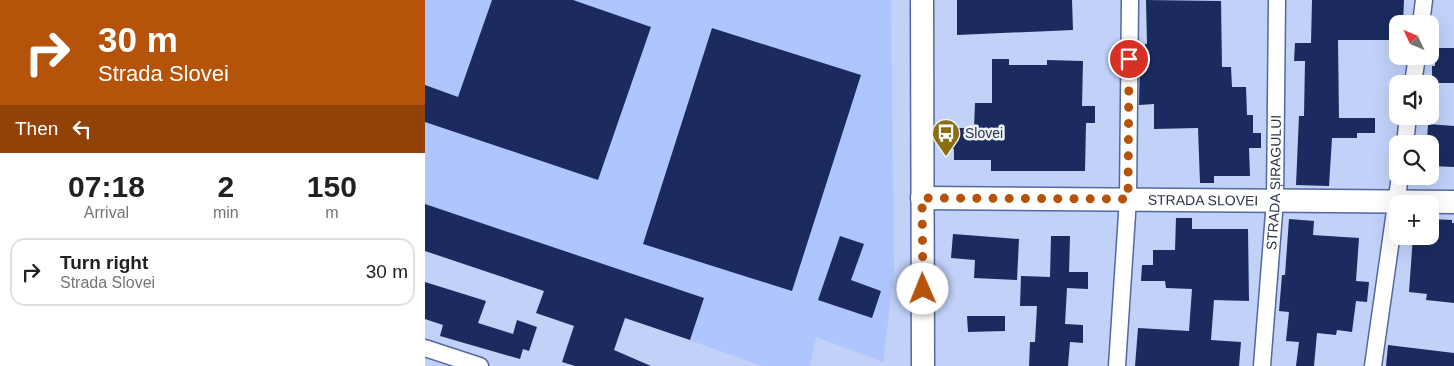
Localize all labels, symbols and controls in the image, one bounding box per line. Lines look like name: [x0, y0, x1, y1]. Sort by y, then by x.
north arrow: [1389, 15, 1439, 65]
map controls: [1389, 15, 1439, 245]
icon: right: [15, 20, 80, 85]
text: 30 m: [98, 20, 178, 59]
pin: [1108, 38, 1150, 80]
icon: arrive: [1115, 45, 1143, 73]
text: Strada Slovei: [98, 61, 229, 86]
button: sound: [1389, 75, 1439, 125]
icon: left: [68, 115, 96, 143]
street label: STRADA ȘIRAGULUI: [1263, 115, 1284, 251]
text: Then: [15, 118, 58, 139]
bus stop icon: Slovei: [931, 118, 961, 157]
place label: Slovei: [965, 125, 1003, 141]
button: search: [1389, 135, 1439, 185]
text: 07:18: [68, 170, 145, 203]
text: 2: [217, 170, 234, 203]
text: 150: [307, 170, 357, 203]
street label: STRADA SLOVEI: [1148, 192, 1258, 209]
button: +: [1389, 195, 1439, 245]
text: Arrival: [84, 204, 129, 221]
text: min: [213, 204, 239, 221]
text: m: [325, 204, 338, 221]
text: Turn right: [60, 252, 148, 273]
icon: right: [17, 258, 45, 286]
text: 30 m: [366, 261, 408, 282]
position arrow: [896, 262, 948, 314]
text: Strada Slovei: [60, 274, 155, 291]

